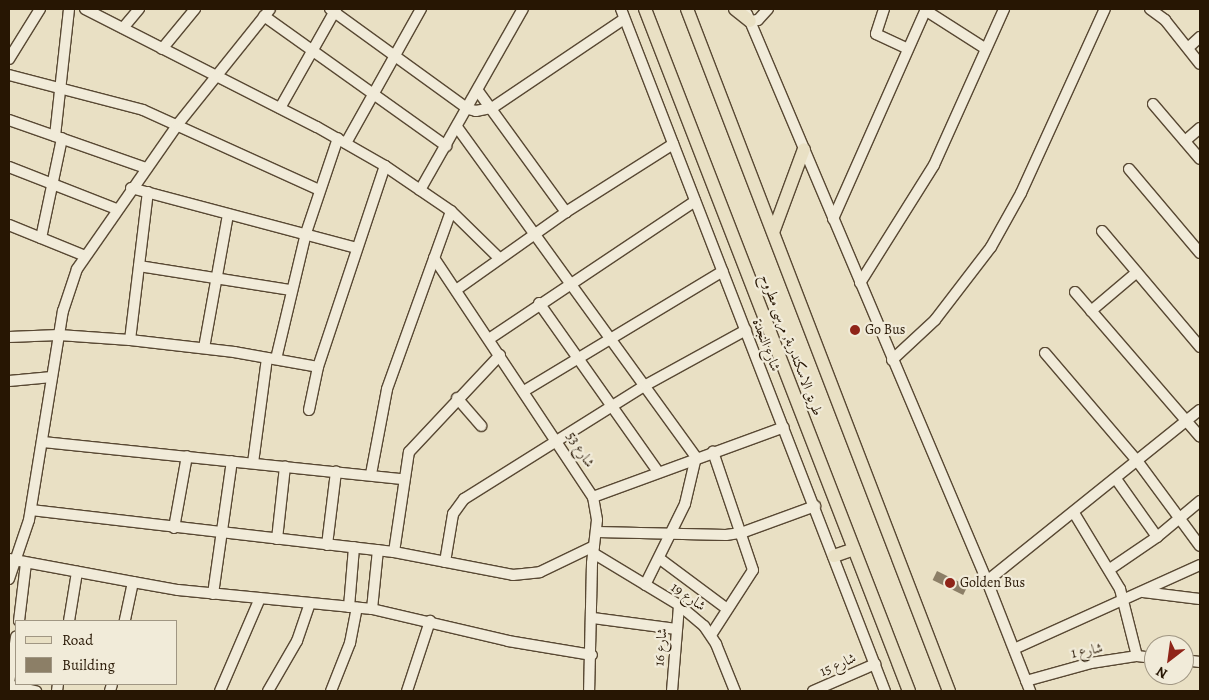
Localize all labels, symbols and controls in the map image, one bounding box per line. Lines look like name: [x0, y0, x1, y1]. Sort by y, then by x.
street label: طريق الاسكندرية, مرسى مطروح: [756, 272, 826, 418]
street label: شارع النجدة: [748, 316, 784, 374]
place label: Go Bus: [865, 322, 905, 338]
marker: Go Bus: [849, 324, 861, 336]
street label: شارع 53: [562, 429, 598, 471]
place label: Golden Bus: [960, 575, 1025, 591]
marker: Golden Bus: [944, 577, 956, 589]
street label: شارع 19: [668, 579, 708, 615]
legend: [15, 620, 178, 685]
street label: شارع 16: [651, 627, 671, 667]
text: Road: [62, 630, 93, 650]
north arrow: [1144, 635, 1194, 685]
street label: شارع 1: [1070, 640, 1104, 662]
street label: شارع 15: [817, 650, 859, 680]
text: Building: [62, 655, 115, 675]
text: N: [1153, 662, 1171, 683]

